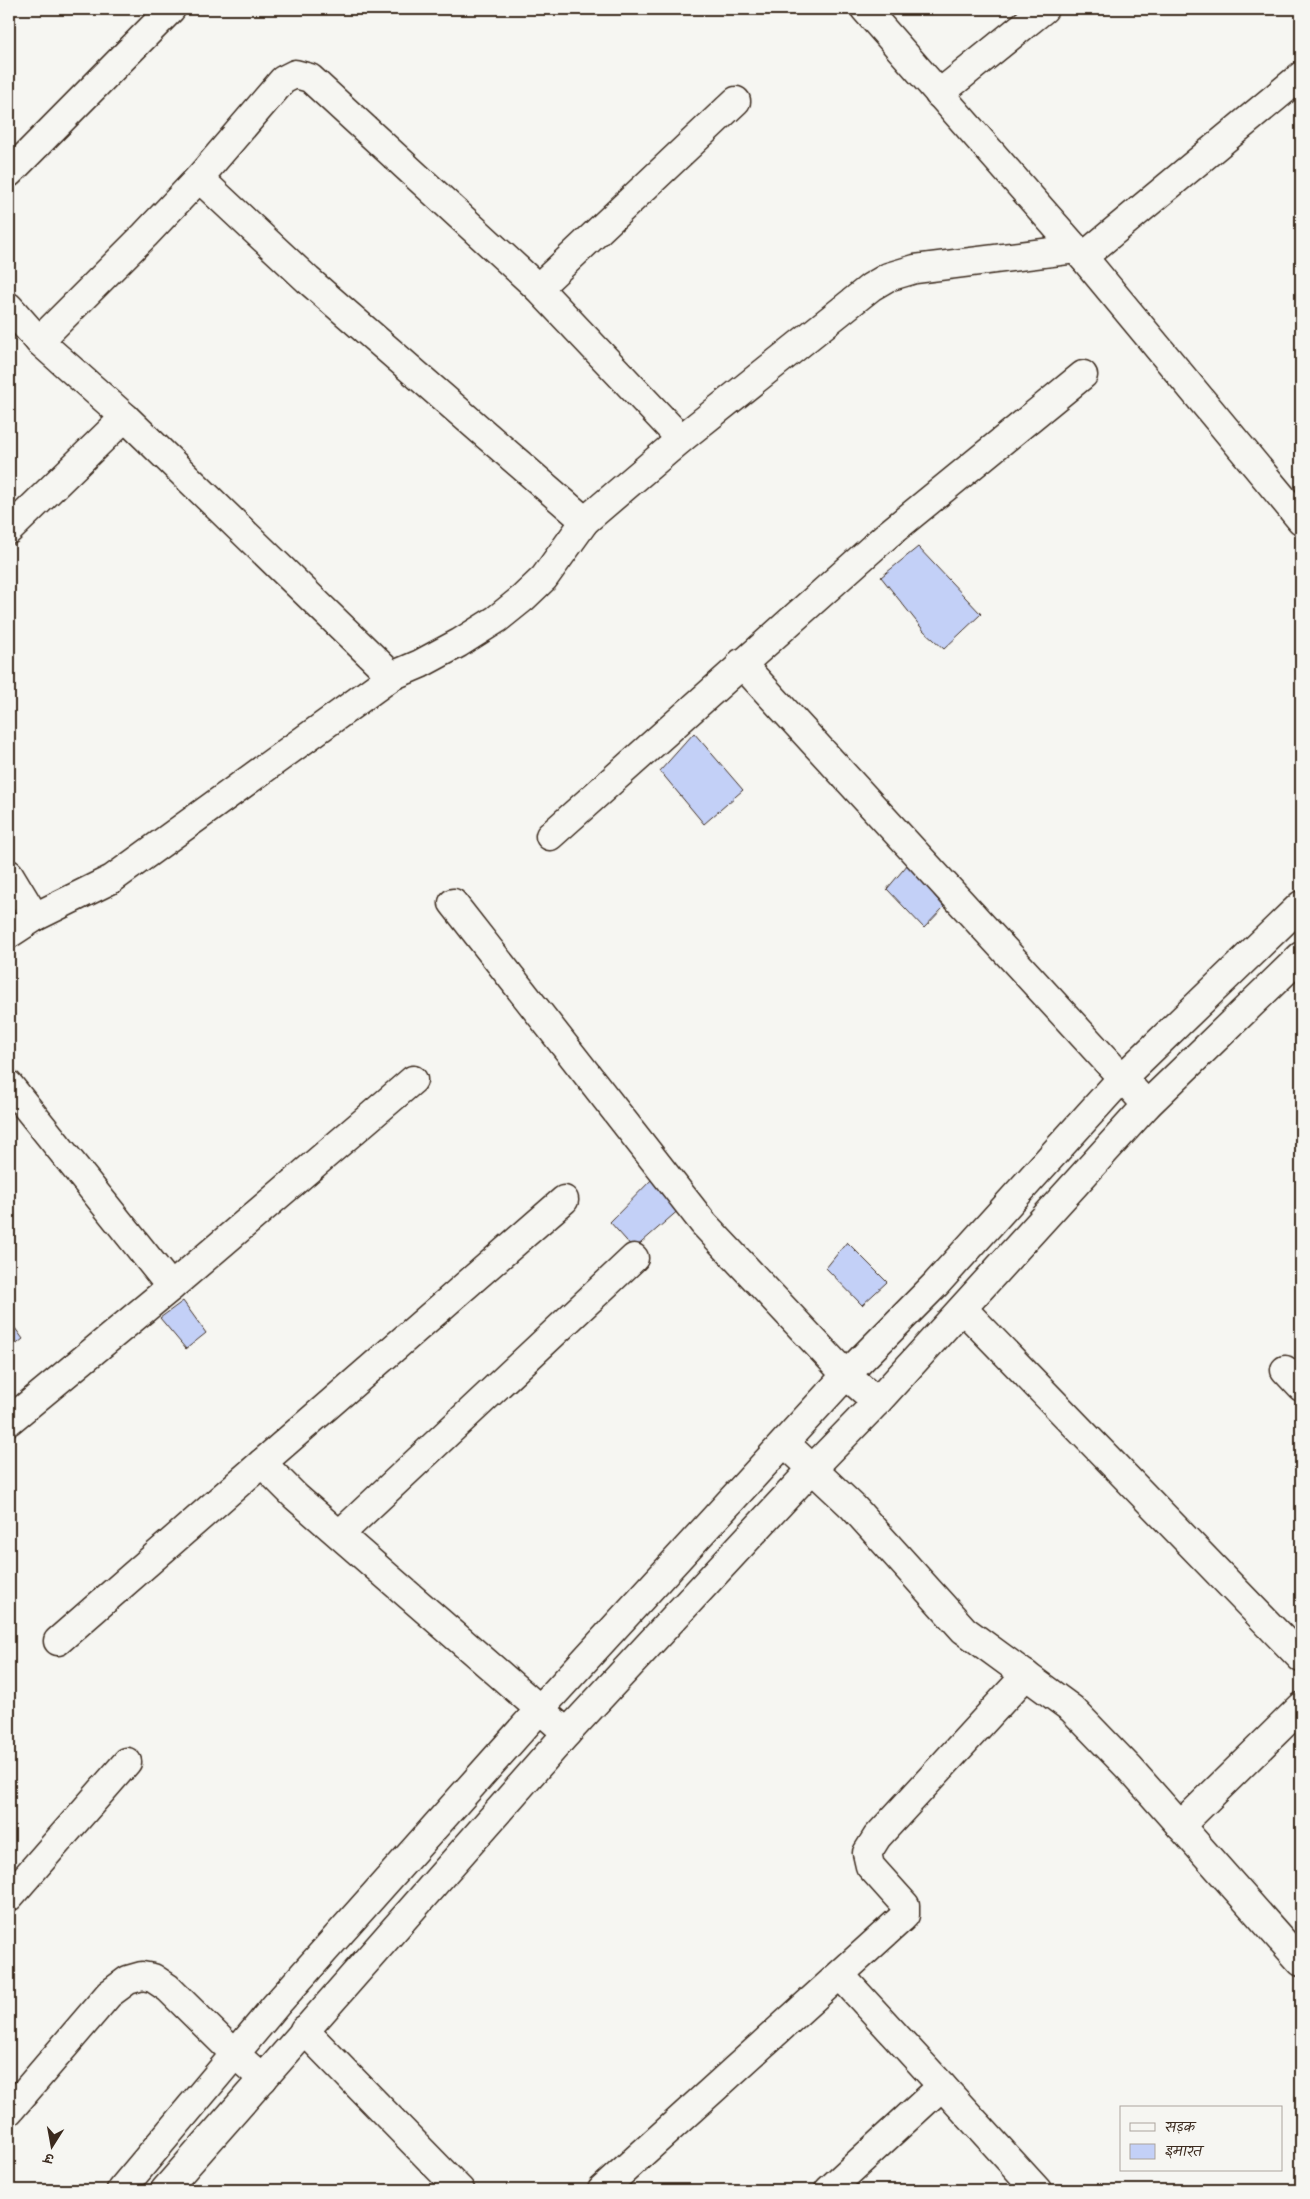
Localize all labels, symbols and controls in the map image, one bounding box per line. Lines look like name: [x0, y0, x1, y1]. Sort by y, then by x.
legend: [1120, 2106, 1282, 2172]
text: सड़क: [1165, 2116, 1197, 2140]
north arrow: [28, 2122, 78, 2172]
text: इमारत: [1165, 2140, 1205, 2164]
text: उ: [40, 2146, 56, 2169]

